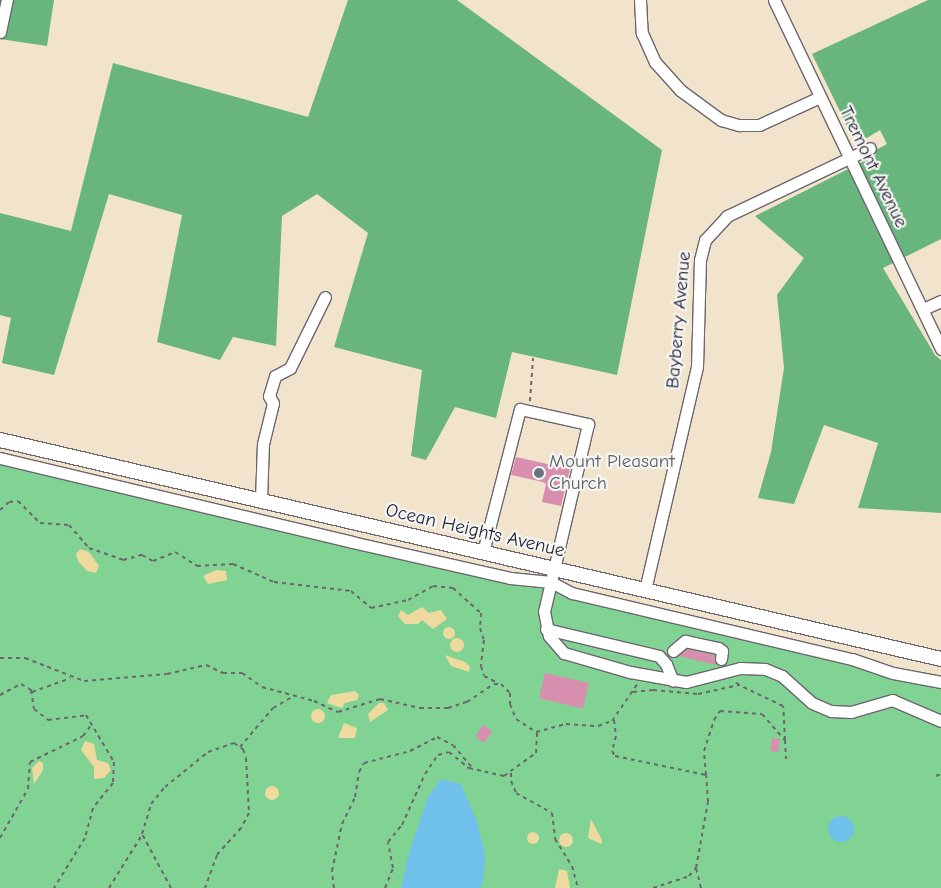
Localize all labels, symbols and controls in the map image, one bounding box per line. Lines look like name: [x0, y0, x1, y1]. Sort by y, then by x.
street label: Tremont Avenue: [834, 102, 912, 232]
street label: Bayberry Avenue: [662, 250, 696, 390]
place label: Mount Pleasant Church: [549, 451, 675, 495]
marker: Mount Pleasant Church: [533, 467, 545, 479]
street label: Ocean Heights Avenue: [383, 499, 567, 563]

